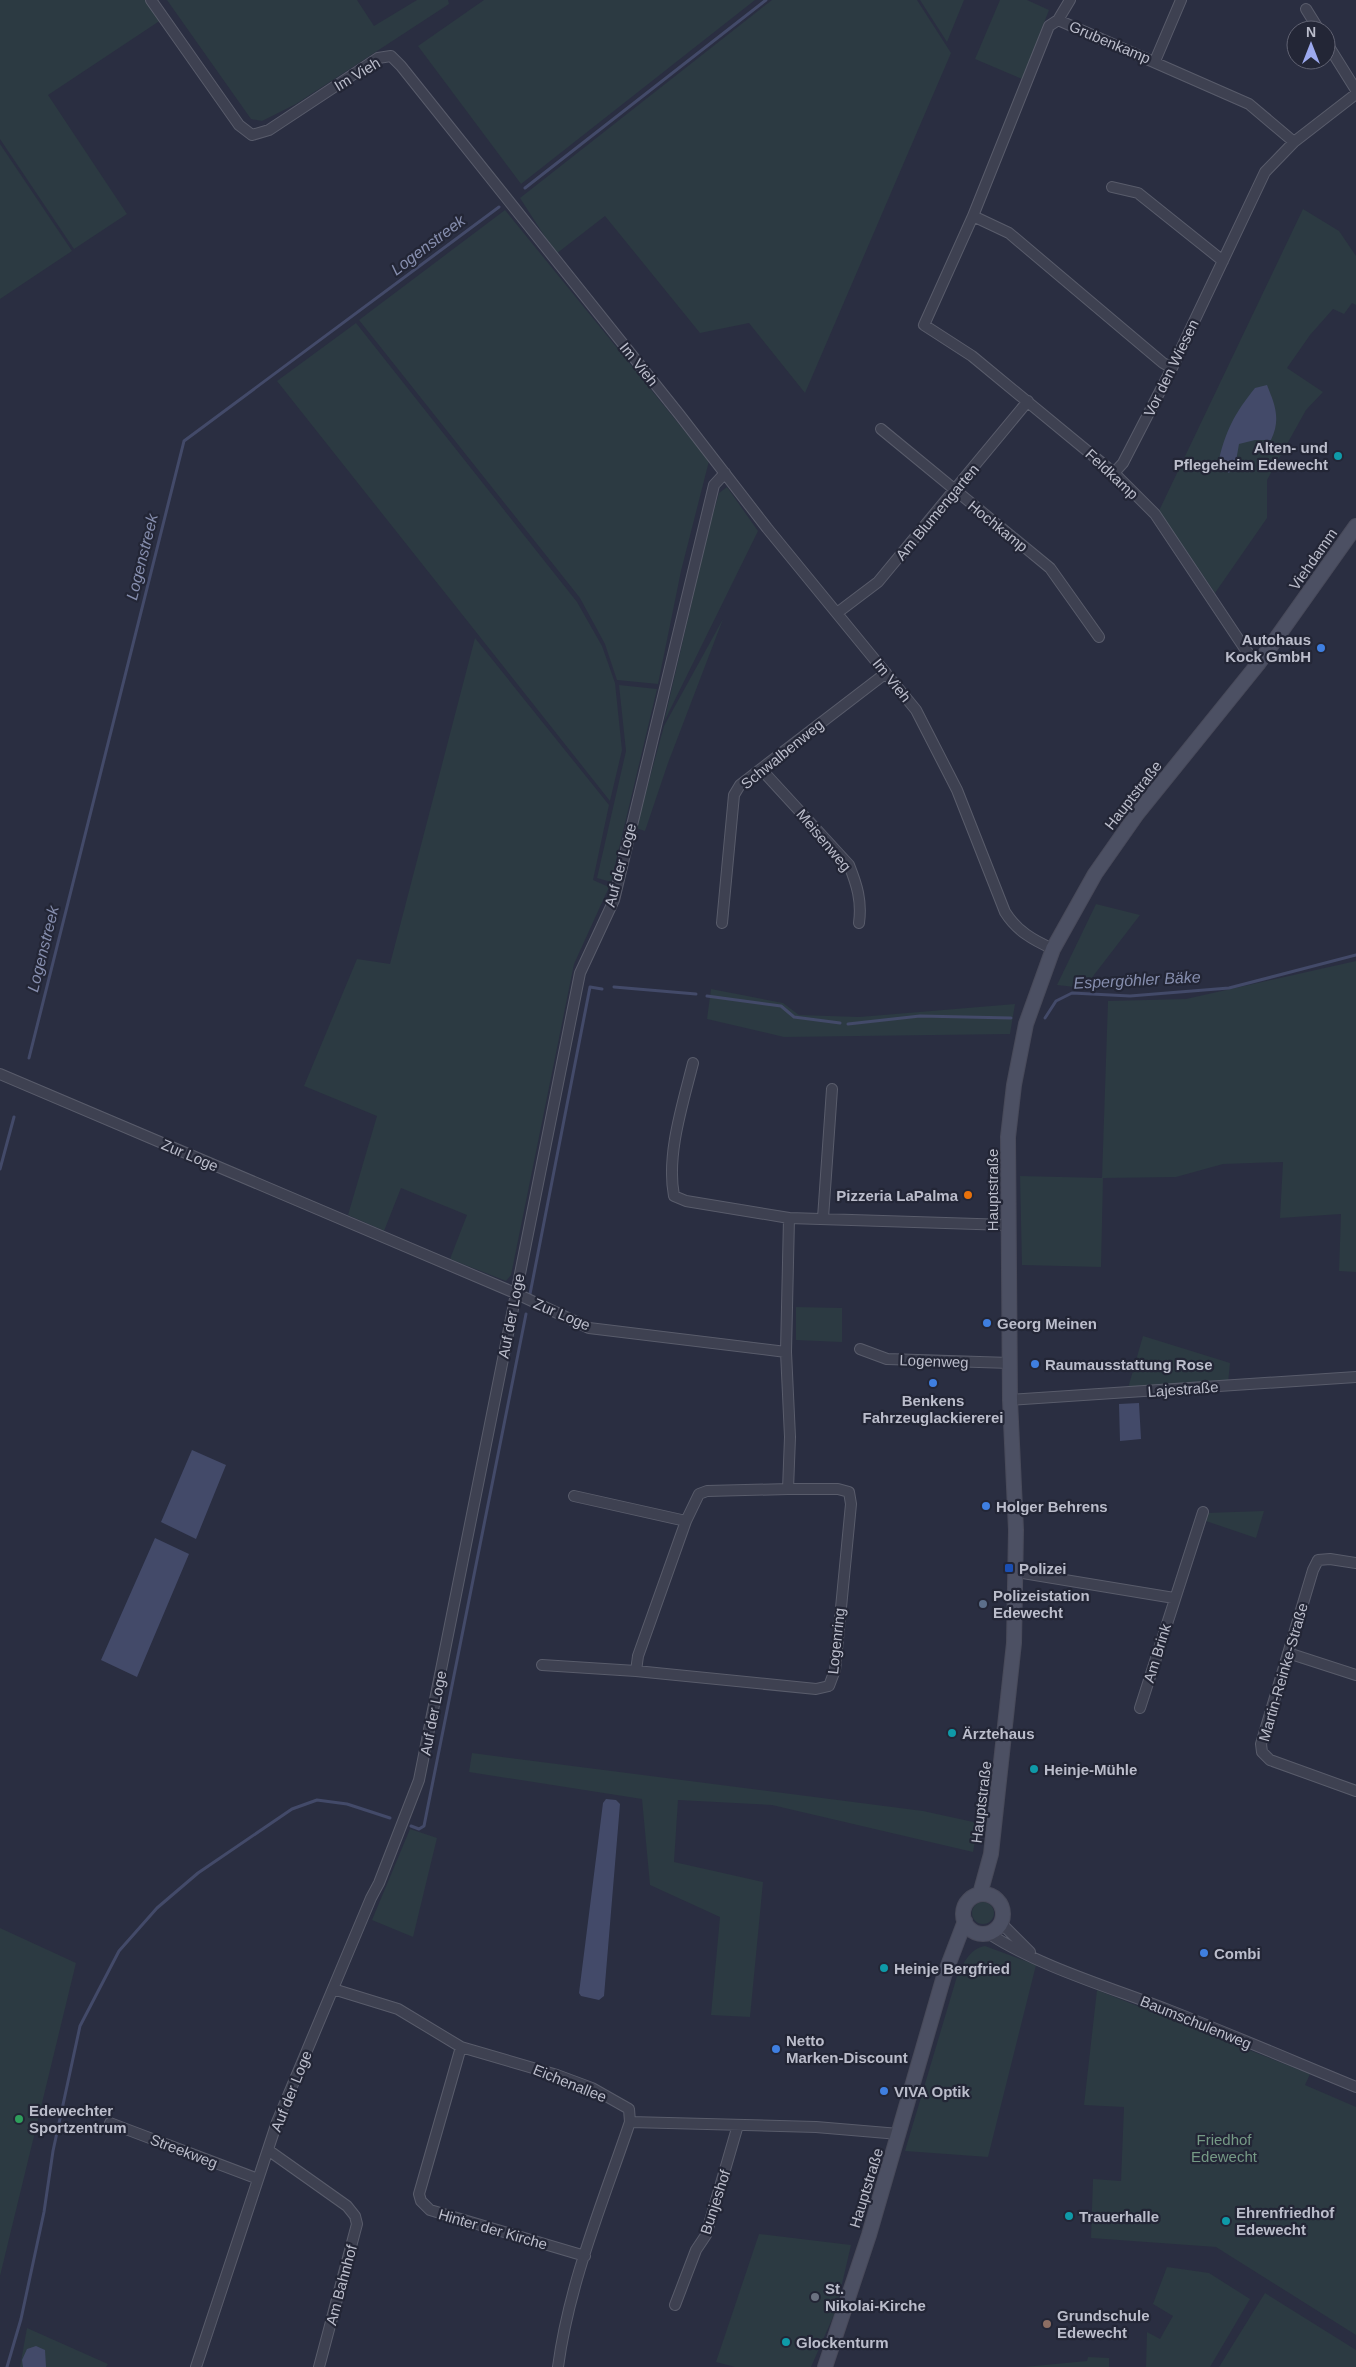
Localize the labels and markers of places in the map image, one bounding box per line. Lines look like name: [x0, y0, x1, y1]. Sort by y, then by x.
place label: Alten- und Pflegeheim Edewecht: [1174, 439, 1328, 473]
marker: Alten- und Pflegeheim Edewecht: [1332, 450, 1344, 462]
place label: Autohaus Kock GmbH: [1225, 631, 1311, 665]
marker: Autohaus Kock GmbH: [1315, 642, 1327, 654]
place label: Pizzeria LaPalma: [836, 1187, 959, 1204]
marker: Pizzeria LaPalma: [962, 1189, 974, 1201]
place label: Georg Meinen: [997, 1315, 1097, 1332]
marker: Georg Meinen: [981, 1317, 993, 1329]
place label: Raumausstattung Rose: [1045, 1356, 1213, 1373]
marker: Raumausstattung Rose: [1029, 1358, 1041, 1370]
marker: Benkens Fahrzeuglackiererei: [927, 1377, 939, 1389]
place label: Benkens Fahrzeuglackiererei: [863, 1392, 1003, 1426]
place label: Holger Behrens: [996, 1498, 1108, 1515]
marker: Holger Behrens: [980, 1500, 992, 1512]
place label: Polizei: [1019, 1560, 1067, 1577]
marker: Polizei: [1003, 1562, 1015, 1574]
place label: Polizeistation Edewecht: [993, 1587, 1090, 1621]
marker: Polizeistation Edewecht: [977, 1598, 989, 1610]
place label: Ärztehaus: [962, 1725, 1035, 1742]
marker: Ärztehaus: [946, 1727, 958, 1739]
place label: Heinje-Mühle: [1044, 1761, 1137, 1778]
marker: Heinje-Mühle: [1028, 1763, 1040, 1775]
place label: Combi: [1214, 1945, 1261, 1962]
marker: Combi: [1198, 1947, 1210, 1959]
place label: Heinje Bergfried: [894, 1960, 1010, 1977]
marker: Heinje Bergfried: [878, 1962, 890, 1974]
place label: Netto Marken-Discount: [786, 2032, 908, 2066]
marker: Netto Marken-Discount: [770, 2043, 782, 2055]
place label: VIVA Optik: [894, 2083, 971, 2100]
marker: VIVA Optik: [878, 2085, 890, 2097]
place label: Edewechter Sportzentrum: [29, 2102, 127, 2136]
marker: Edewechter Sportzentrum: [13, 2113, 25, 2125]
place label: Ehrenfriedhof Edewecht: [1236, 2204, 1335, 2238]
place label: Trauerhalle: [1079, 2208, 1159, 2225]
marker: Trauerhalle: [1063, 2210, 1075, 2222]
marker: Ehrenfriedhof Edewecht: [1220, 2215, 1232, 2227]
place label: St. Nikolai-Kirche: [825, 2280, 926, 2314]
marker: St. Nikolai-Kirche: [809, 2291, 821, 2303]
place label: Grundschule Edewecht: [1057, 2307, 1150, 2341]
marker: Grundschule Edewecht: [1041, 2318, 1053, 2330]
place label: Glockenturm: [796, 2334, 889, 2351]
marker: Glockenturm: [780, 2336, 792, 2348]

